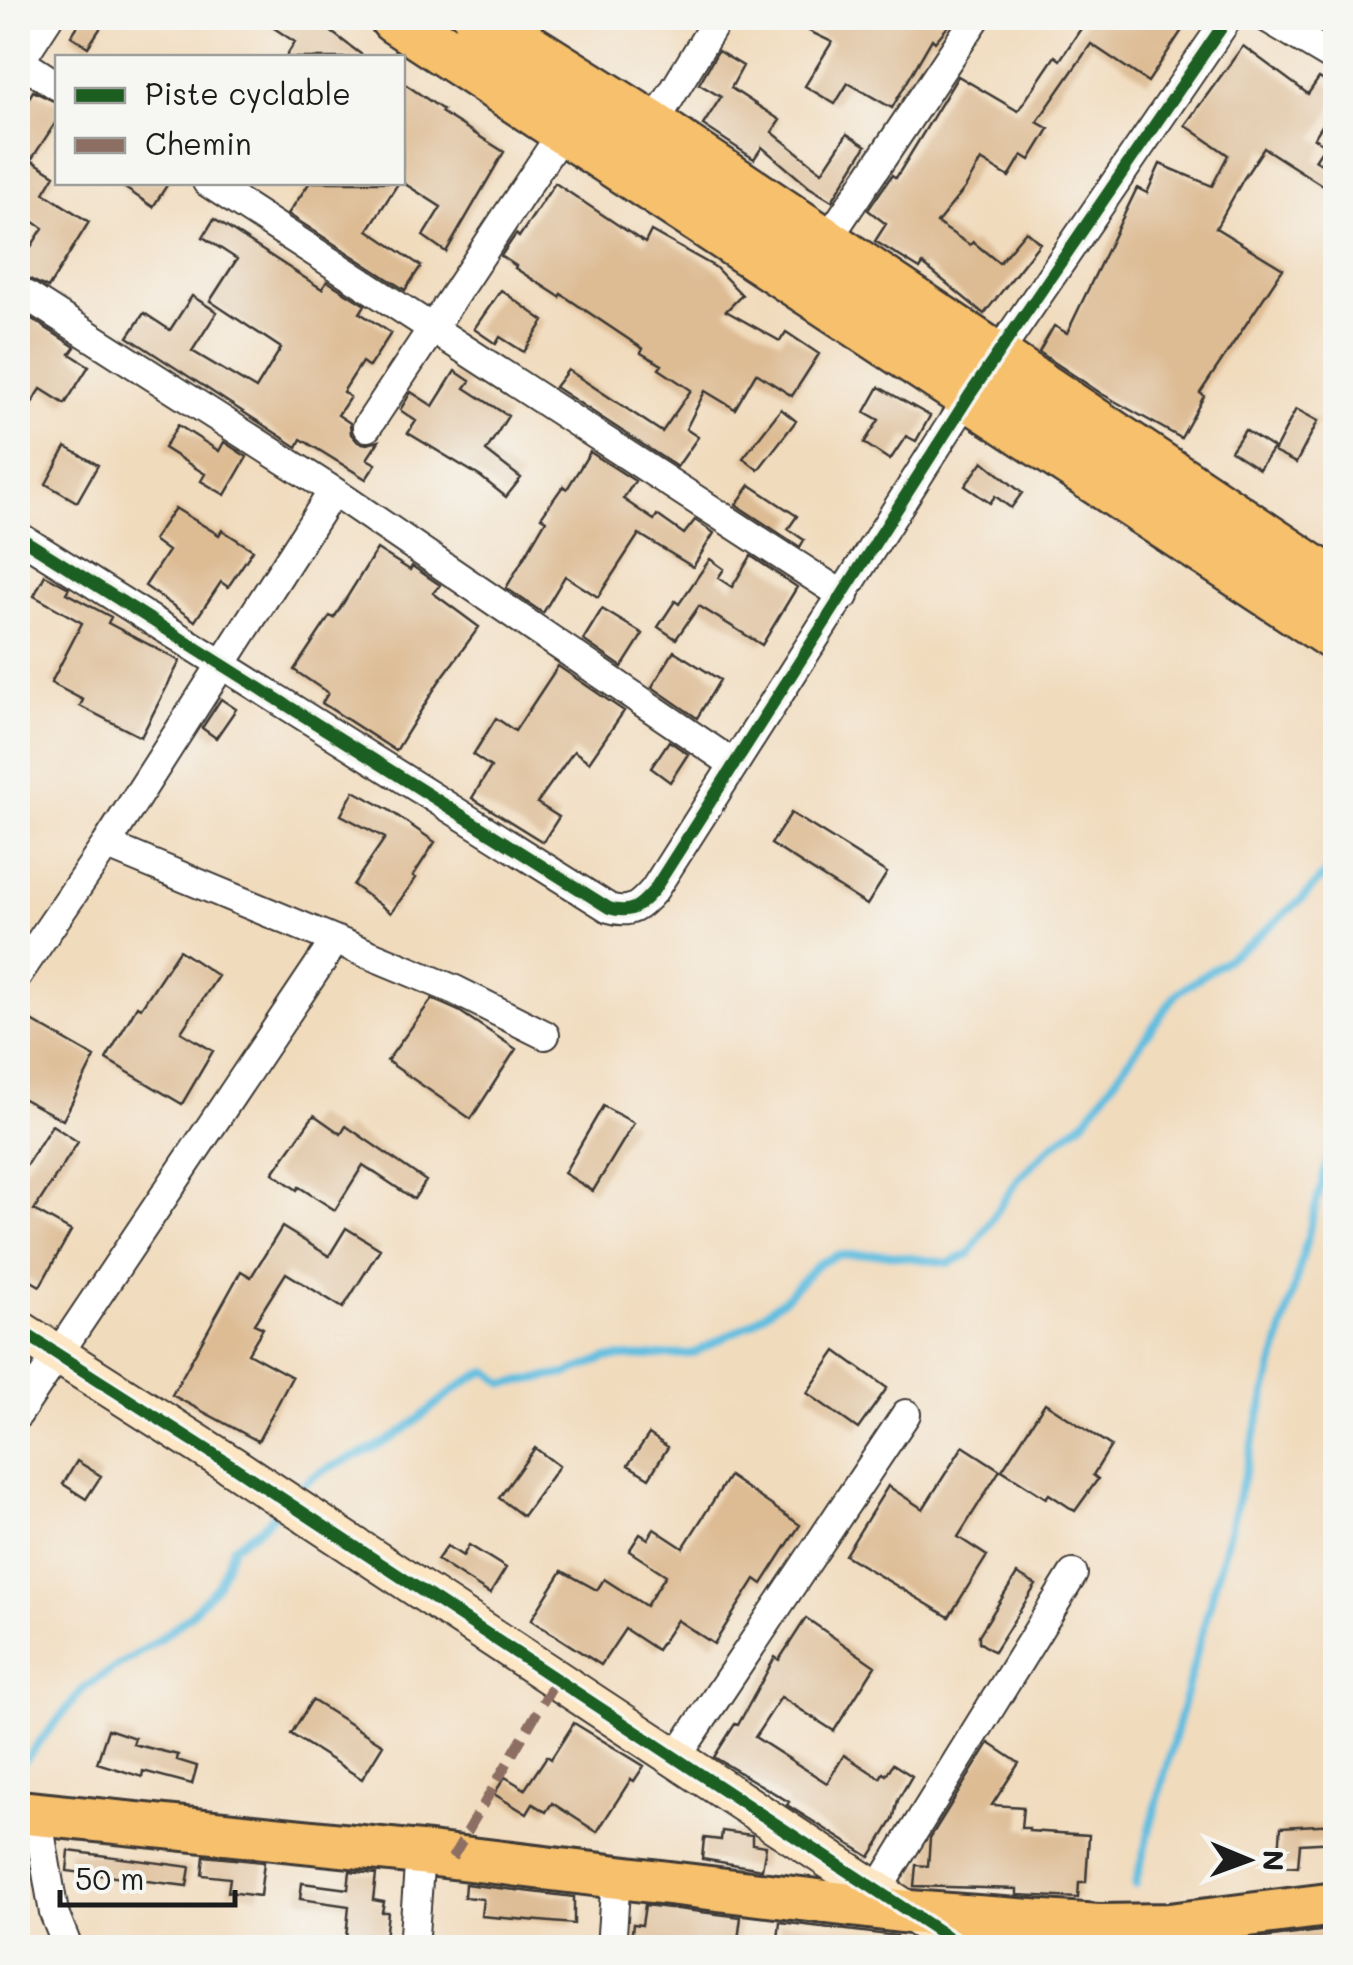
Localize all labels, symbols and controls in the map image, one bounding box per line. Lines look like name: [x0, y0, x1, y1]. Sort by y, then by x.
legend: [55, 55, 405, 185]
text: Piste cyclable: [145, 73, 351, 113]
text: Chemin: [145, 123, 252, 163]
north arrow: [1198, 1810, 1298, 1910]
scale bar: [60, 1845, 235, 1907]
text: N: [1256, 1850, 1292, 1871]
text: 50 m: [75, 1858, 145, 1898]

